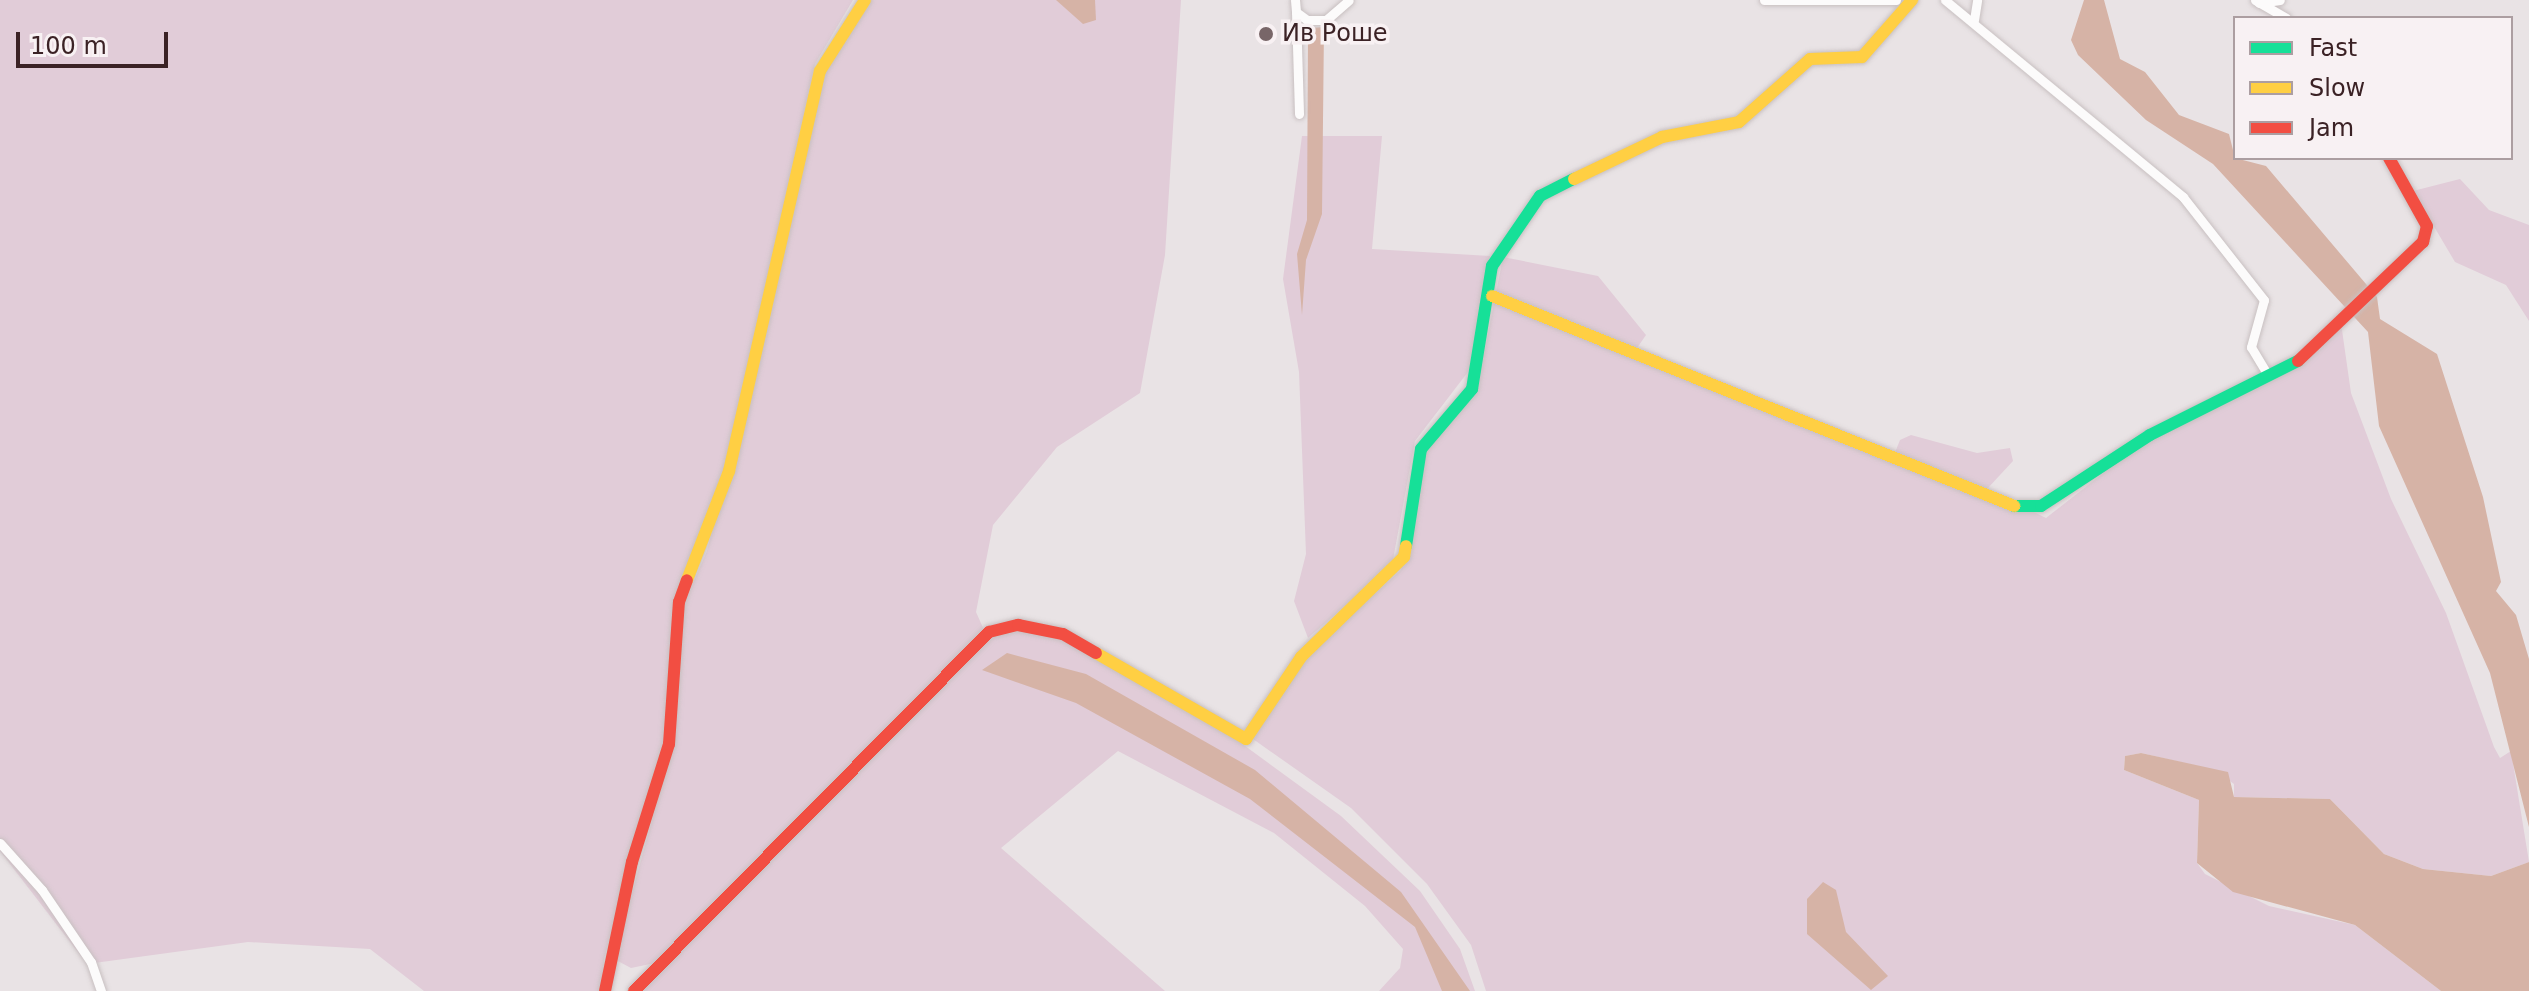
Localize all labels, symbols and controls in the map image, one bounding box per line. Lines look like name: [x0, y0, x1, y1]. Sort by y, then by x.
scale bar: [20, 16, 172, 66]
legend: [2233, 16, 2513, 160]
place label: Ив Роше: [1282, 20, 1388, 48]
marker: Ив Роше: [1257, 25, 1275, 43]
text: 100 m: [30, 32, 107, 60]
text: Fast: [2309, 34, 2357, 62]
text: Slow: [2309, 74, 2365, 102]
text: Jam: [2309, 114, 2354, 142]

